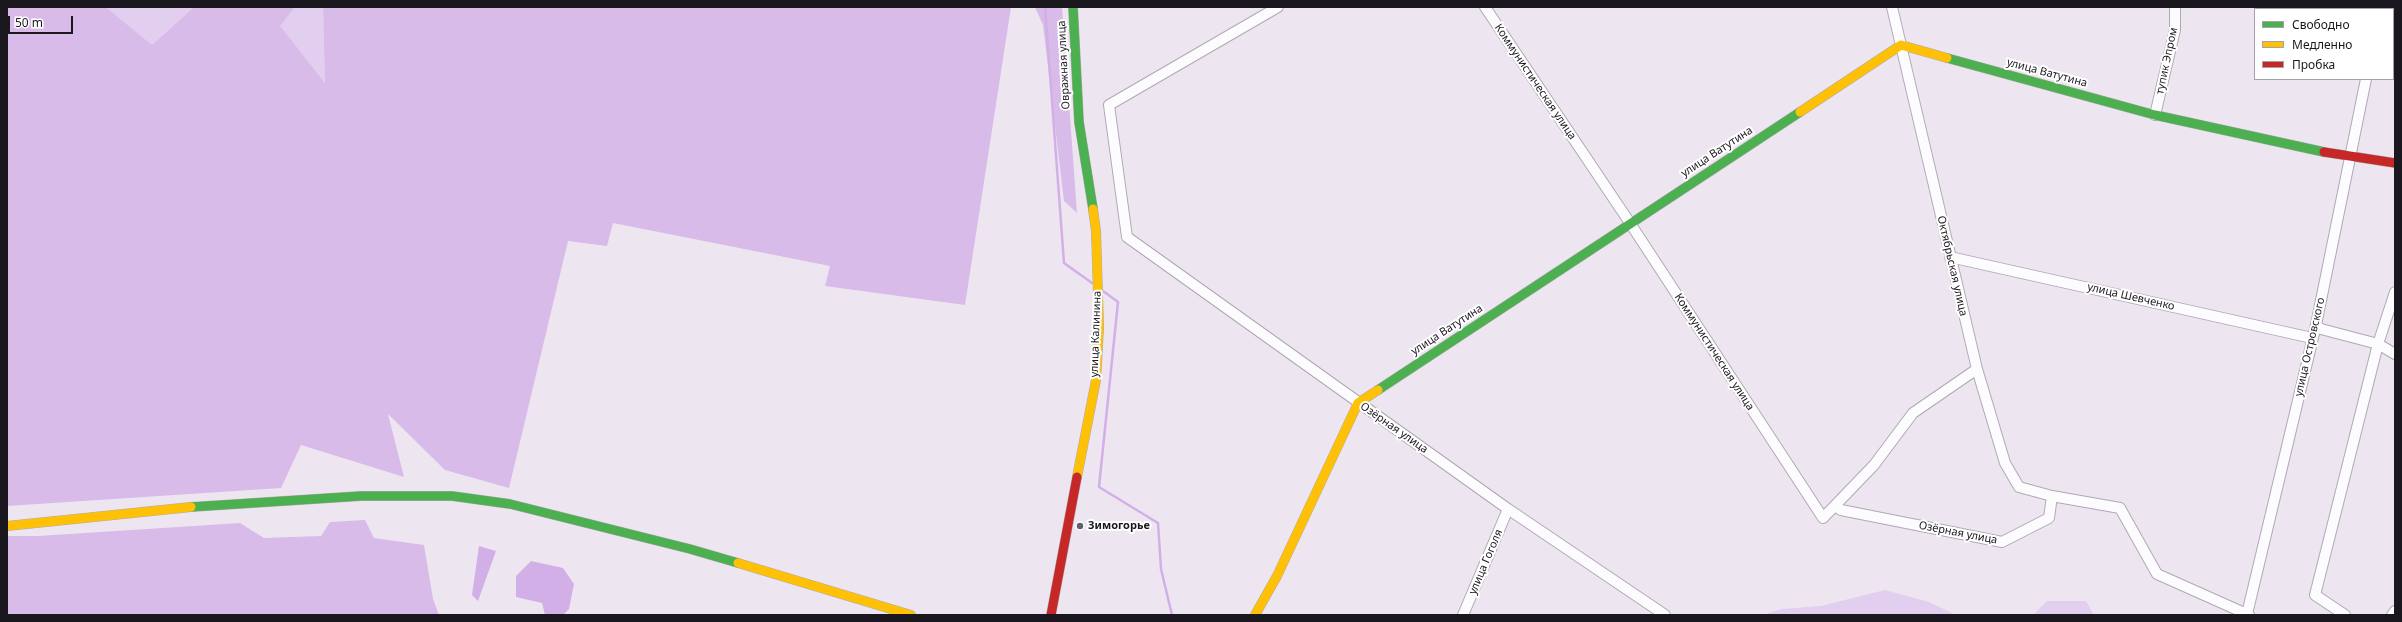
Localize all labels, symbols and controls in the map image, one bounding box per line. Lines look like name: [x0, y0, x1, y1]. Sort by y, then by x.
scale bar: [10, 8, 75, 34]
legend: [2254, 8, 2394, 80]
text: 50 m: [15, 14, 43, 31]
text: Свободно: [2292, 16, 2350, 33]
street label: Овражная улица: [1055, 20, 1073, 110]
street label: Коммунистическая улица: [1491, 22, 1579, 142]
street label: тупик Эпром: [2153, 26, 2181, 96]
text: Медленно: [2292, 36, 2352, 53]
street label: улица Ватутина: [2005, 56, 2089, 90]
text: Пробка: [2292, 56, 2335, 73]
street label: улица Ватутина: [1679, 124, 1755, 180]
street label: Октябрьская улица: [1934, 215, 1970, 317]
street label: улица Шевченко: [2086, 281, 2176, 313]
street label: улица Калинина: [1088, 290, 1104, 378]
street label: Коммунистическая улица: [1671, 291, 1757, 413]
street label: улица Островского: [2292, 296, 2328, 398]
street label: улица Ватутина: [1409, 302, 1485, 358]
street label: Озёрная улица: [1358, 400, 1430, 456]
place label: Зимогорье: [1088, 519, 1150, 533]
street label: Озёрная улица: [1918, 519, 1998, 547]
marker: Зимогорье: [1075, 521, 1085, 531]
street label: улица Гоголя: [1466, 527, 1506, 597]

